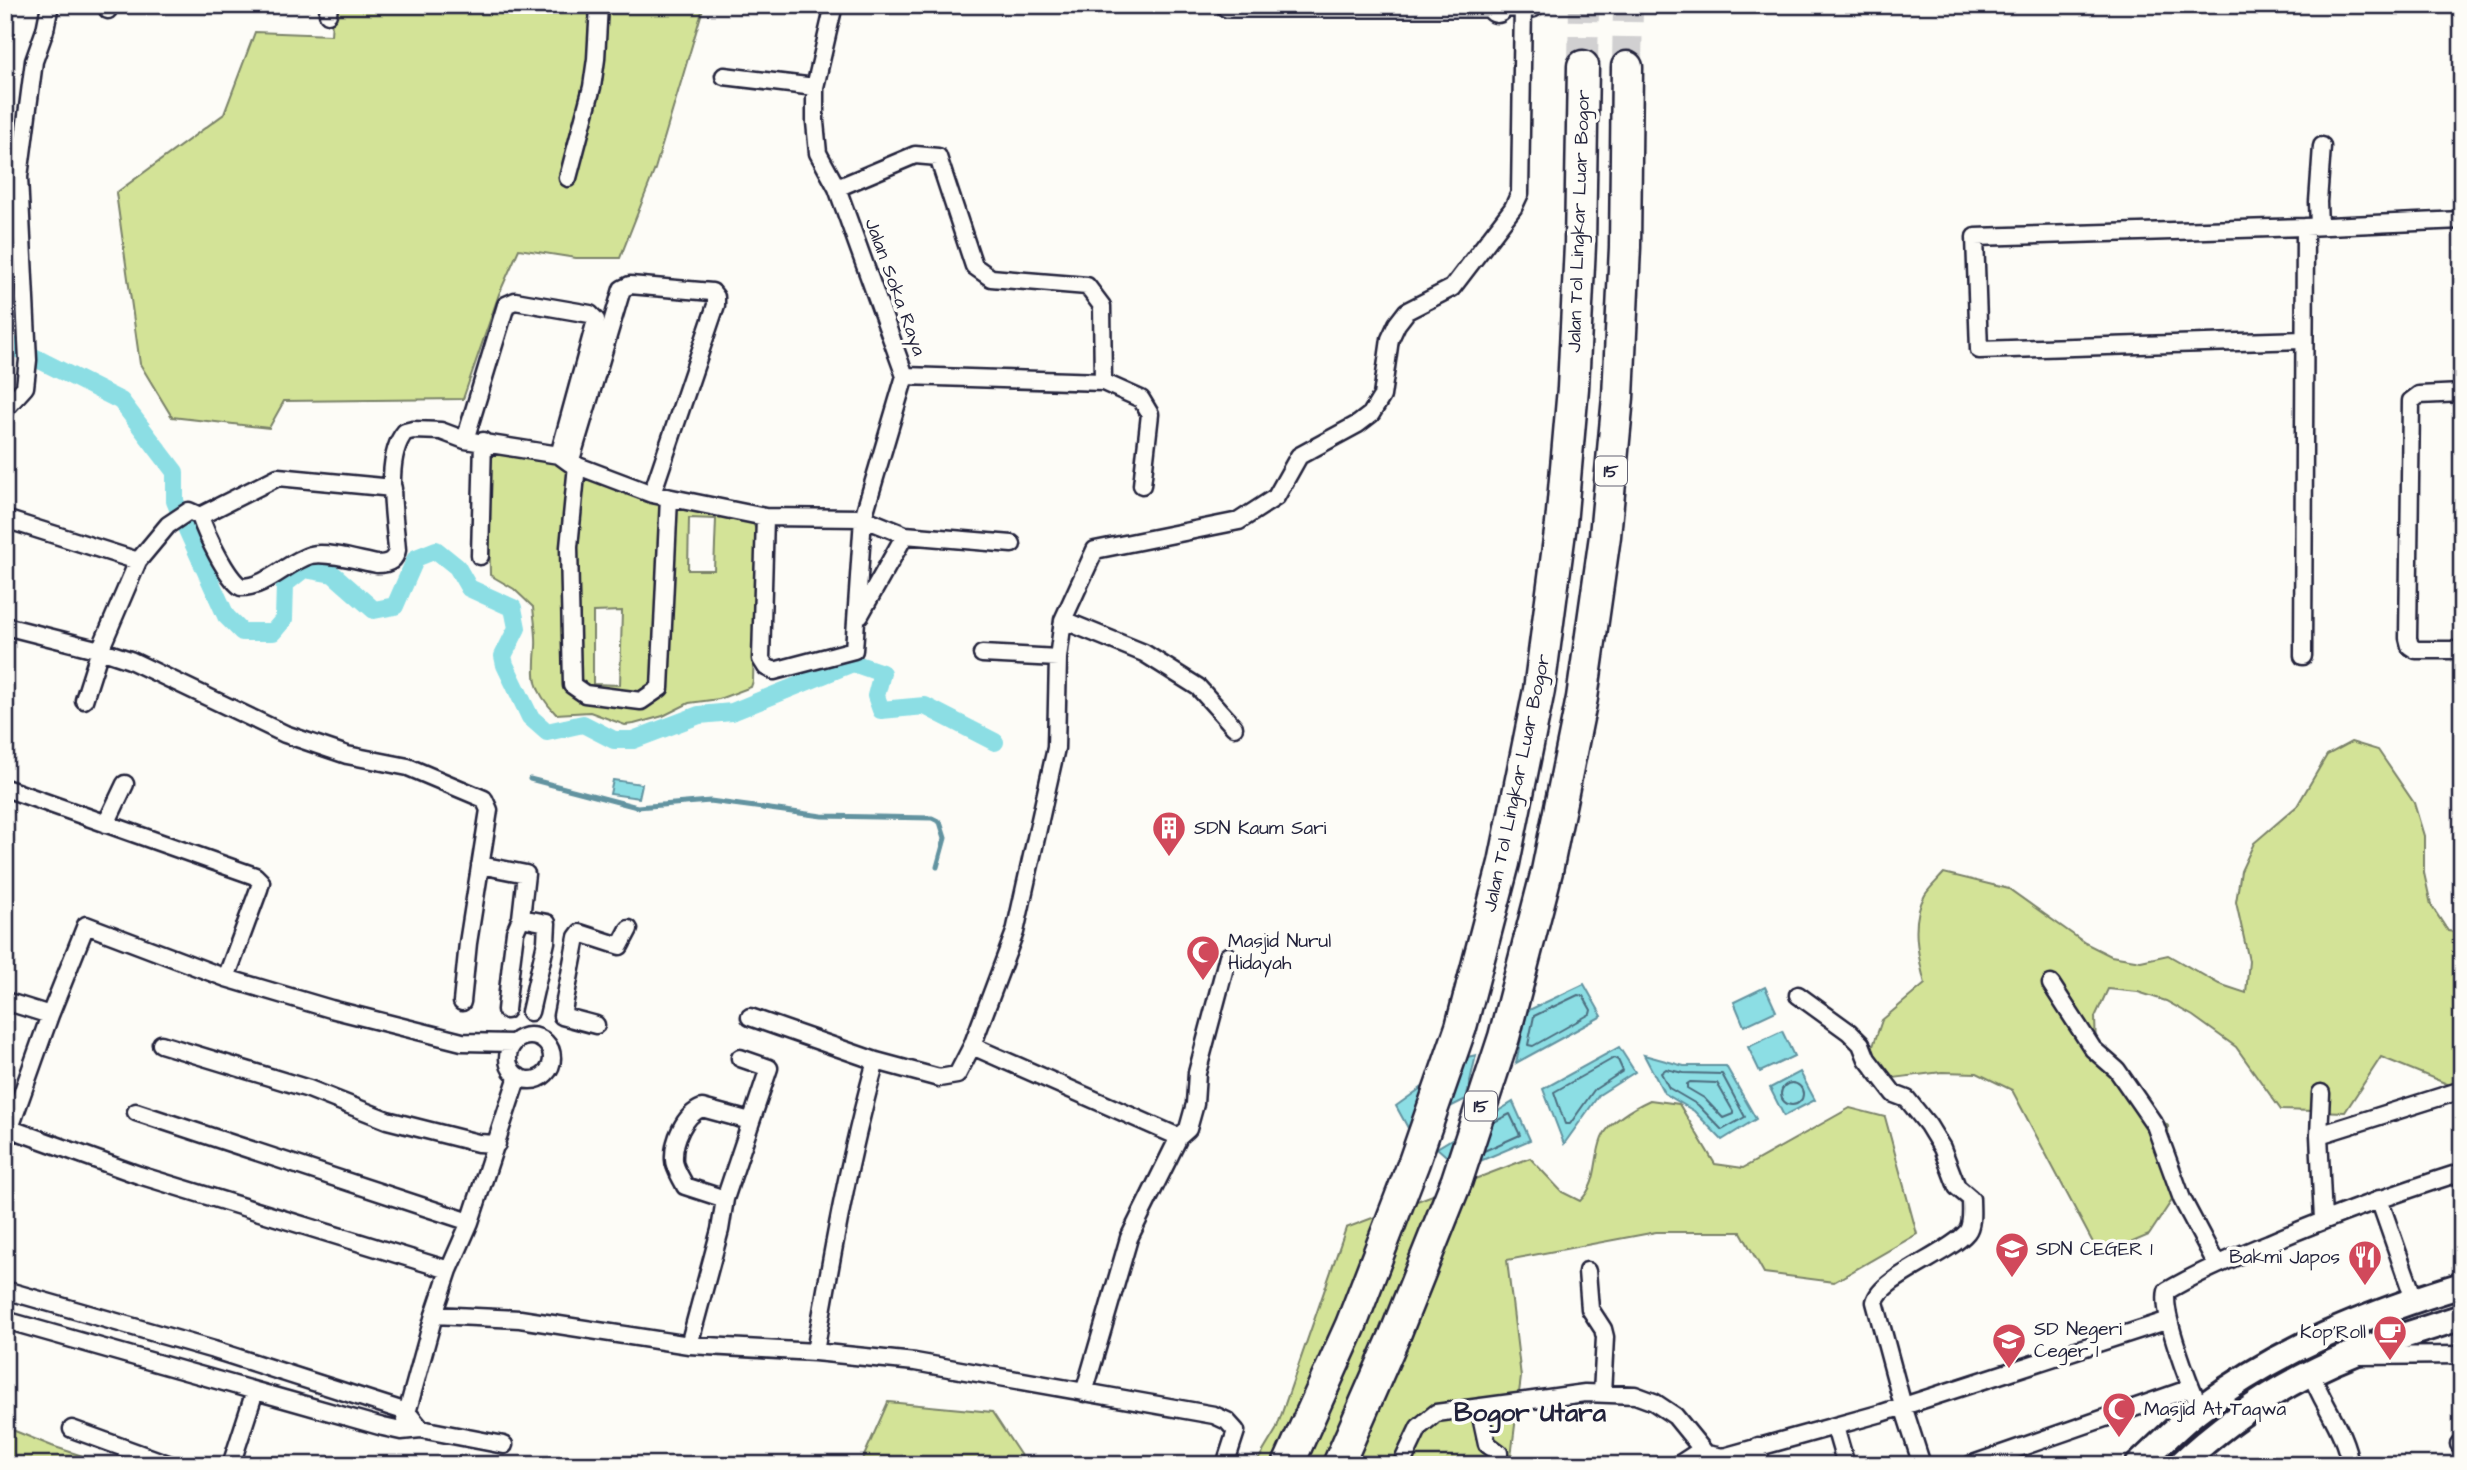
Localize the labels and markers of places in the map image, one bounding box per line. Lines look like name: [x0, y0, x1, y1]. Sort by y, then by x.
building icon: SDN Kaum Sari: [1150, 809, 1188, 858]
place label: SDN Kaum Sari: [1194, 815, 1327, 842]
place label: Masjid Nurul Hidayah: [1228, 928, 1331, 978]
mosque icon: Masjid Nurul Hidayah: [1184, 933, 1222, 982]
school or university icon: SDN CEGER 1: [1993, 1230, 2031, 1279]
place label: SDN CEGER 1: [2036, 1236, 2153, 1263]
restaurant icon: Bakmi Japos: [2346, 1238, 2384, 1287]
place label: Bakmi Japos: [2229, 1244, 2340, 1271]
cafe icon: Kop'Roll: [2371, 1313, 2409, 1362]
place label: SD Negeri Ceger 1: [2034, 1316, 2122, 1366]
place label: Kop'Roll: [2300, 1319, 2366, 1346]
school or university icon: SD Negeri Ceger 1: [1990, 1321, 2028, 1370]
mosque icon: Masjid At Taqwa: [2100, 1390, 2138, 1439]
place label: Masjid At Taqwa: [2144, 1396, 2287, 1423]

